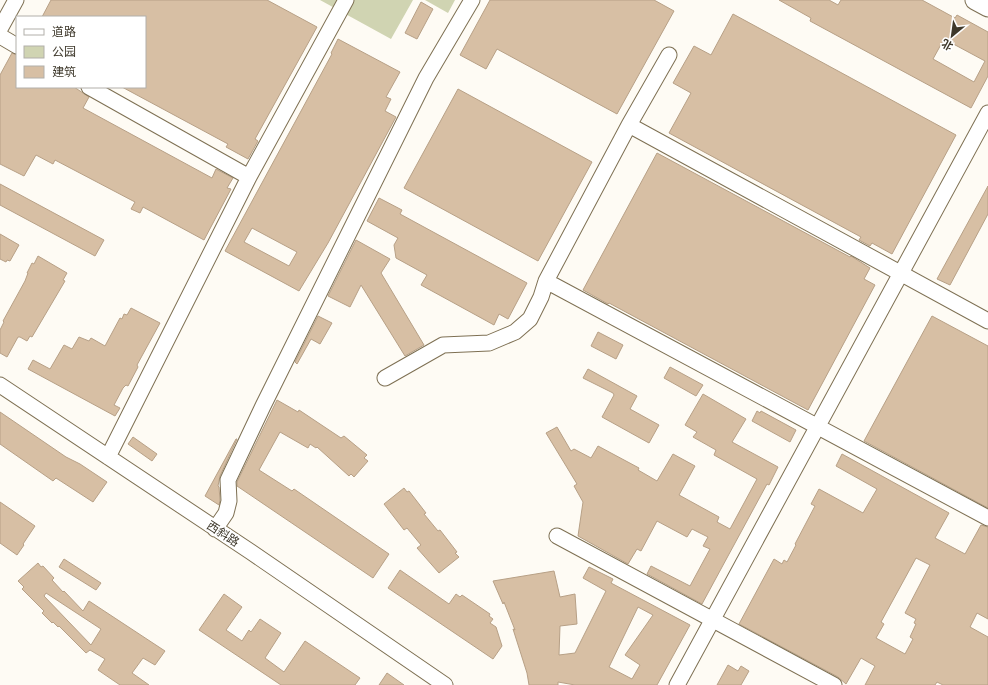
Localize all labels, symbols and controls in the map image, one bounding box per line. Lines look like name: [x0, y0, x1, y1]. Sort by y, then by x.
legend: [16, 16, 146, 88]
north arrow: [932, 16, 972, 56]
text: 道路: [52, 25, 76, 39]
text: 北: [939, 36, 955, 53]
text: 公园: [52, 45, 76, 59]
text: 建筑: [52, 65, 76, 79]
street label: 西斜路: [204, 518, 242, 550]

